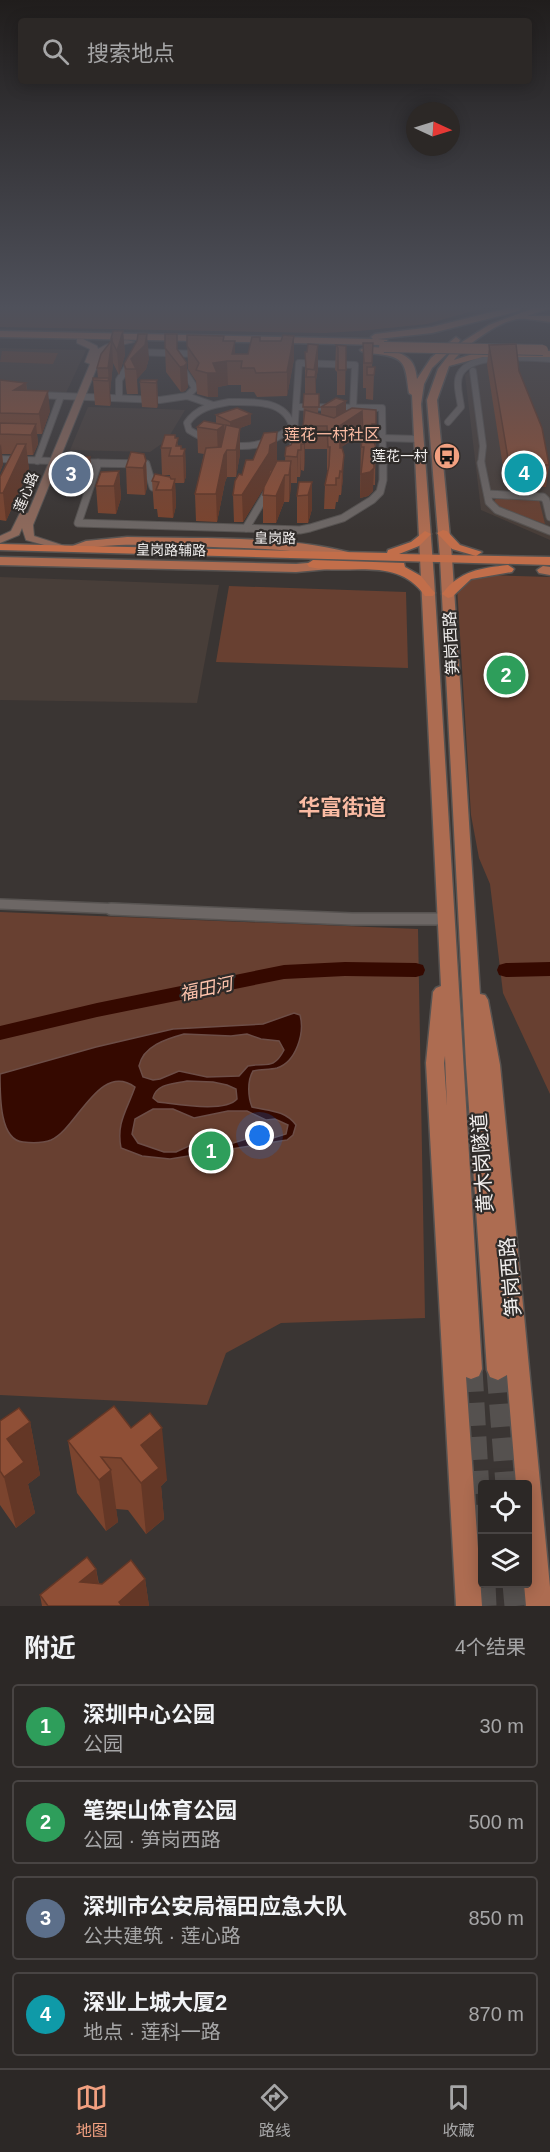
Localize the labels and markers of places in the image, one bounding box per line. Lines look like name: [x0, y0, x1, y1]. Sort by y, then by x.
bus stop icon: 莲花一村: [432, 441, 462, 471]
place label: 莲花一村: [372, 448, 428, 464]
pin: 4: [504, 450, 544, 496]
pin: 3: [52, 452, 90, 496]
pin: 2: [486, 652, 526, 698]
pin: 1: [192, 1128, 230, 1174]

